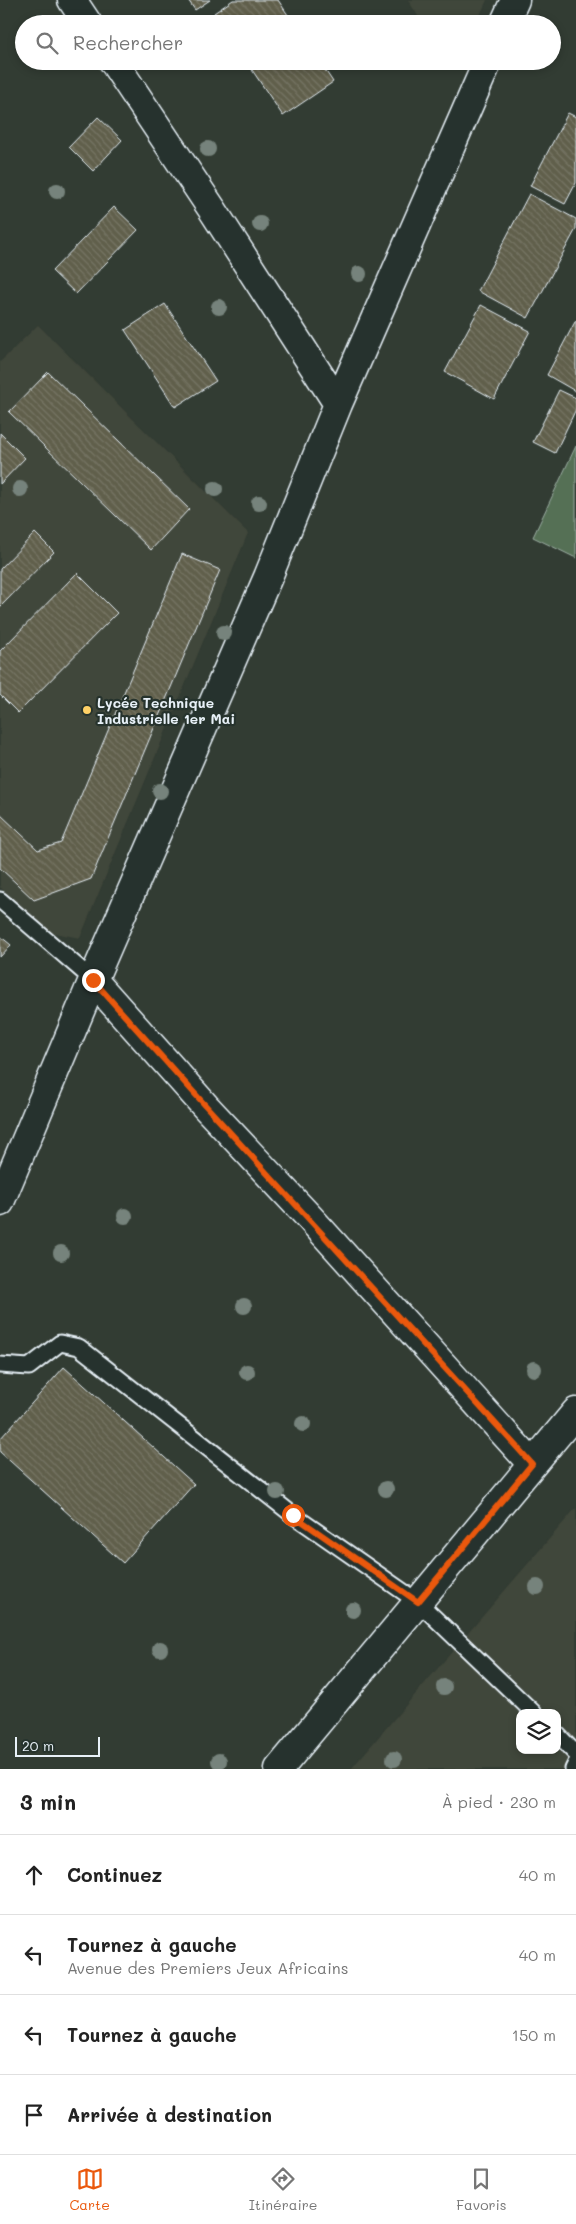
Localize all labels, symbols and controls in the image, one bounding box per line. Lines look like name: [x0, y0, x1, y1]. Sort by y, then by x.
search box: [15, 15, 561, 70]
icon: search: [33, 29, 61, 57]
text: Rechercher: [73, 30, 183, 55]
place label: Lycée Technique Industrielle 1er Mai: [97, 693, 235, 728]
marker: Lycée Technique Industrielle 1er Mai: [81, 704, 93, 716]
route end: [82, 969, 105, 992]
route start: [282, 1504, 305, 1527]
map controls: [516, 1709, 561, 1754]
button: layers: [516, 1709, 561, 1754]
scale bar: [15, 1734, 100, 1757]
text: 20 m: [22, 1736, 54, 1755]
text: 3 min: [20, 1788, 76, 1815]
text: À pied · 230 m: [442, 1791, 556, 1812]
icon: ahead: [20, 1861, 48, 1889]
text: Continuez: [67, 1862, 162, 1887]
text: 40 m: [519, 1864, 556, 1885]
text: Tournez à gauche: [67, 1932, 236, 1957]
icon: left: [20, 1941, 48, 1969]
text: 40 m: [519, 1944, 556, 1965]
text: Avenue des Premiers Jeux Africains: [67, 1957, 348, 1978]
icon: left: [20, 2021, 48, 2049]
text: Tournez à gauche: [67, 2022, 236, 2047]
text: 150 m: [512, 2024, 556, 2045]
icon: arrive: [20, 2101, 48, 2129]
text: Arrivée à destination: [67, 2102, 272, 2127]
tab: Carte: [69, 2165, 110, 2214]
tab: Itinéraire: [249, 2165, 317, 2214]
tab: Favoris: [456, 2165, 507, 2214]

